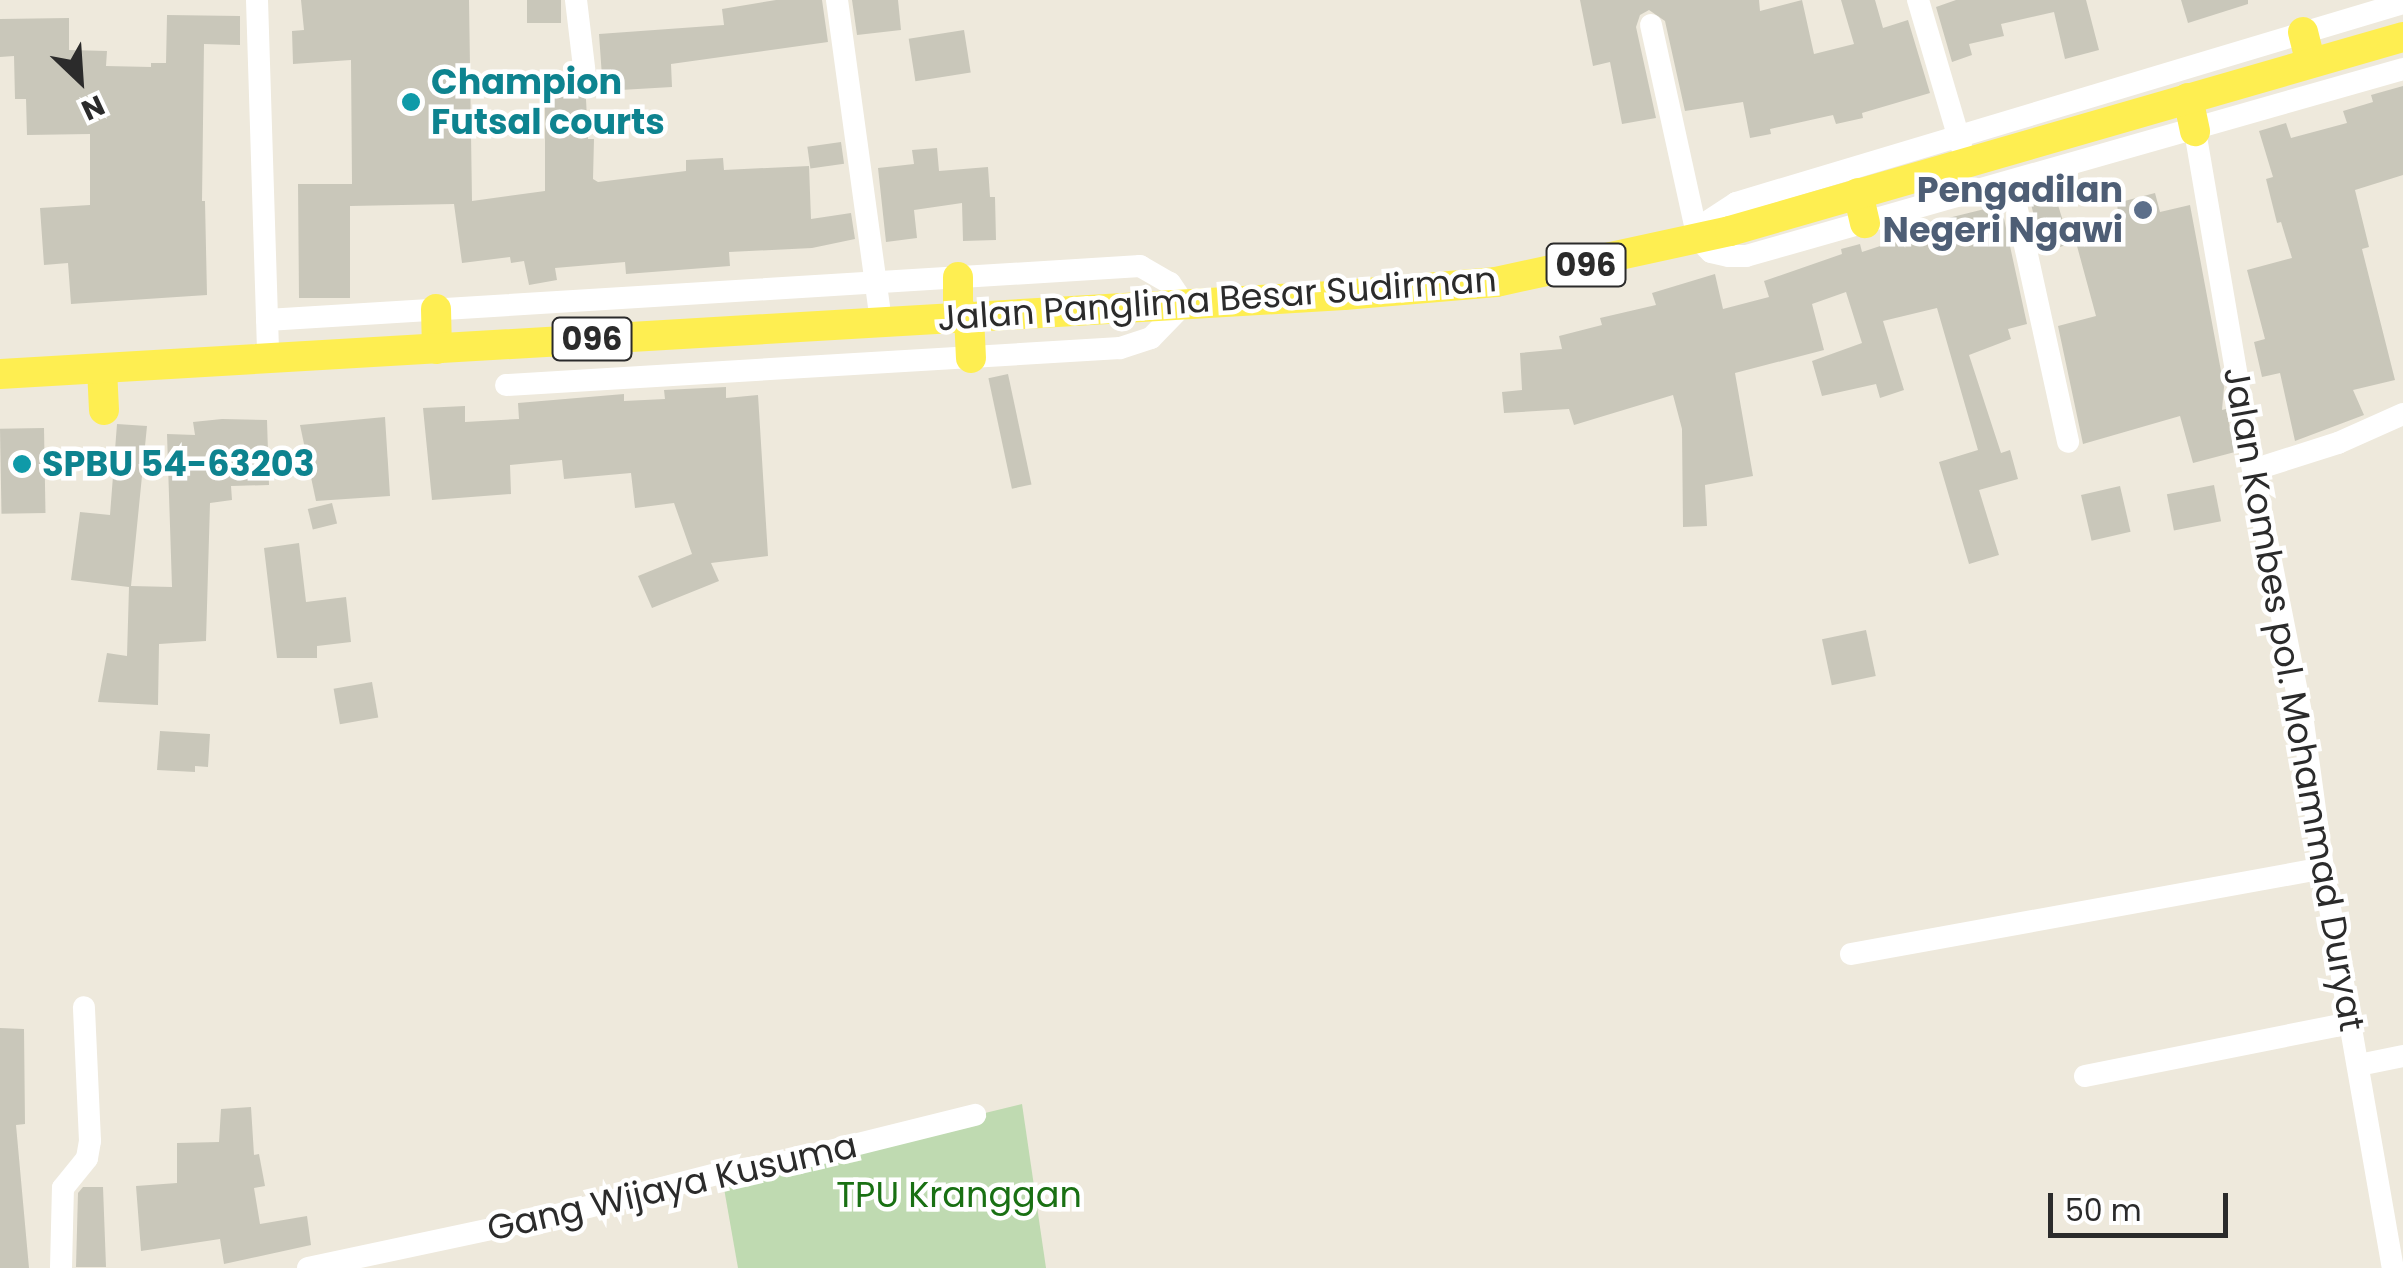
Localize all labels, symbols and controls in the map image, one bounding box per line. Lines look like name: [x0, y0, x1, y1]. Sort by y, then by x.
north arrow: [30, 30, 130, 130]
place label: Champion Futsal courts: [431, 61, 665, 143]
text: N: [75, 86, 111, 130]
marker: Champion Futsal courts: [400, 91, 422, 113]
place label: Pengadilan Negeri Ngawi: [1883, 169, 2123, 251]
marker: Pengadilan Negeri Ngawi: [2132, 199, 2154, 221]
road number: 096: [1544, 238, 1628, 292]
street label: Jalan Panglima Besar Sudirman: [936, 259, 1498, 339]
road number: 096: [550, 312, 634, 366]
street label: Jalan Kombes pol. Mohammad Duryat: [2215, 364, 2373, 1034]
place label: SPBU 54-63203: [42, 443, 315, 485]
marker: SPBU 54-63203: [11, 453, 33, 475]
street label: Gang Wijaya Kusuma: [483, 1124, 861, 1250]
scale bar: [2053, 1173, 2233, 1235]
park label: TPU Kranggan: [836, 1174, 1082, 1216]
text: 50 m: [2065, 1189, 2142, 1232]

